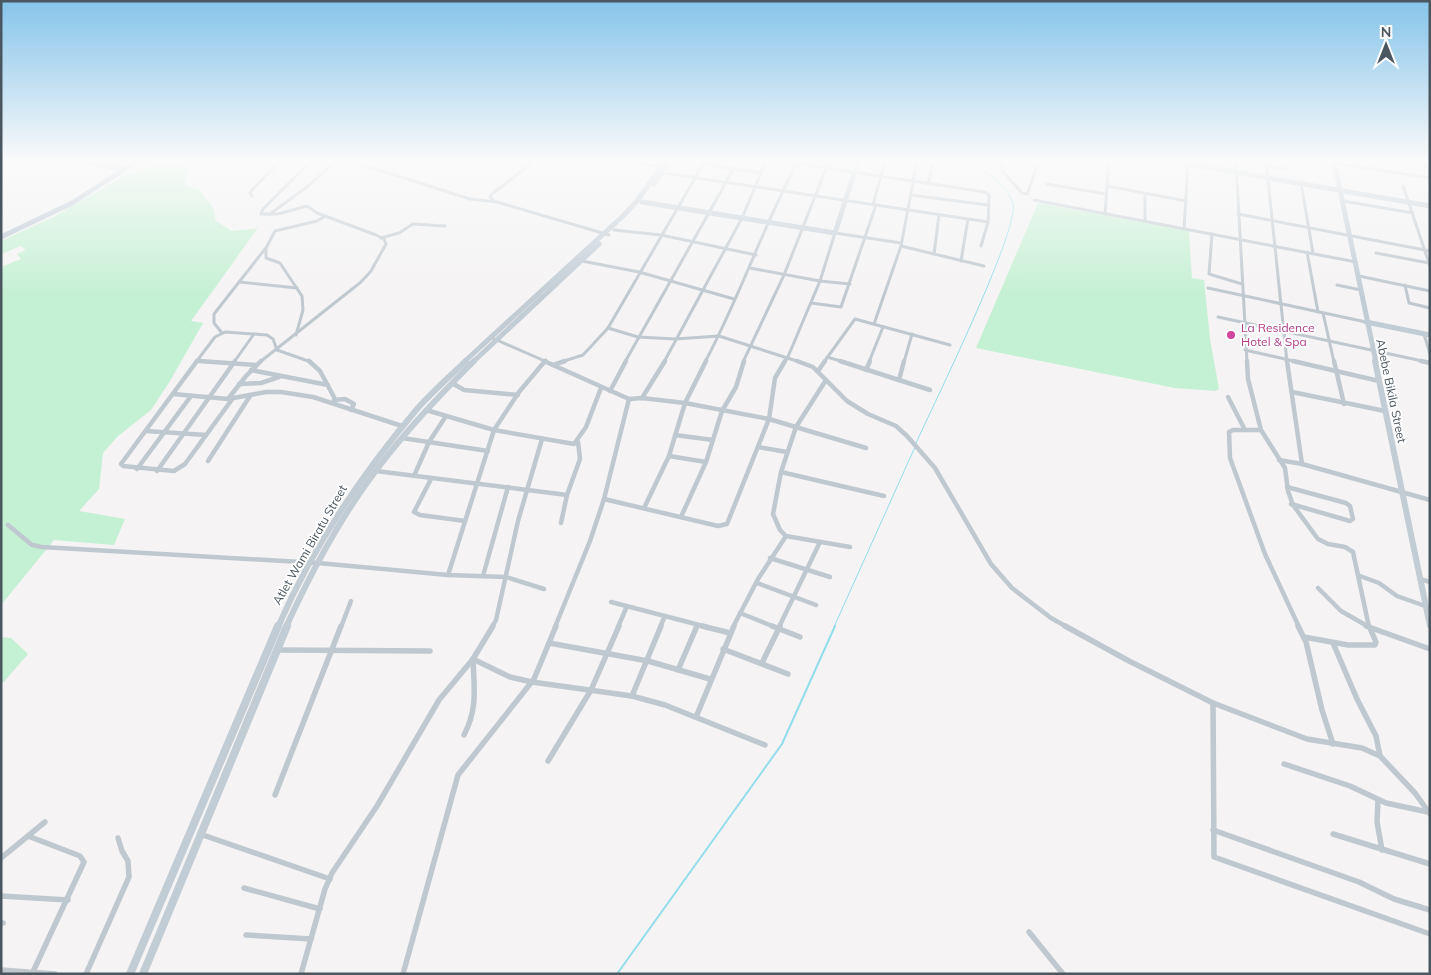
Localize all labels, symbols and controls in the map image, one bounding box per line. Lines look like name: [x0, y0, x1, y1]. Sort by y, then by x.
north arrow: [1361, 20, 1411, 70]
text: N: [1381, 23, 1391, 41]
place label: La Residence Hotel & Spa: [1241, 320, 1314, 349]
marker: La Residence Hotel & Spa: [1225, 329, 1237, 341]
street label: Abebe Bikila Street: [1373, 338, 1410, 444]
street label: Atlet Wami Biratu Street: [269, 482, 350, 607]

